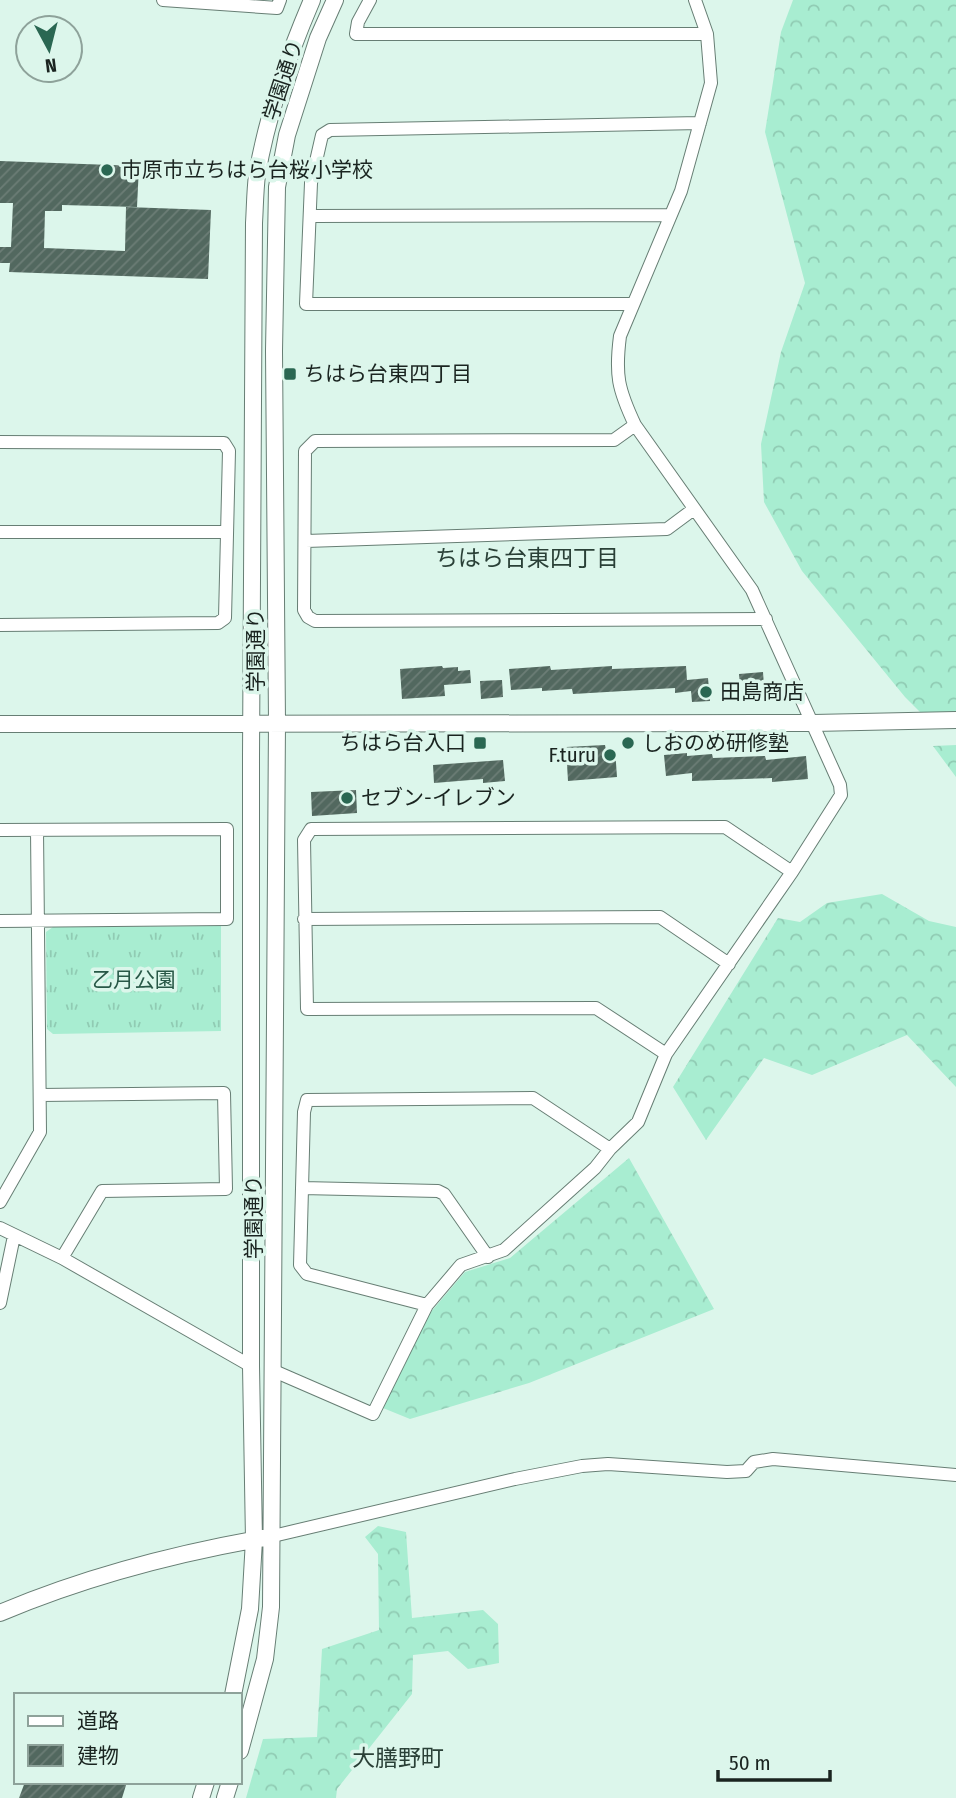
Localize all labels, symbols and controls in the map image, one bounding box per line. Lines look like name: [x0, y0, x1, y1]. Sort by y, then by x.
north arrow: [14, 14, 84, 84]
street label: 学園通り: [258, 36, 308, 124]
text: N: [44, 53, 58, 77]
place label: 市原市立ちはら台桜小学校: [121, 157, 373, 183]
marker: 市原市立ちはら台桜小学校: [99, 162, 115, 178]
place label: ちはら台東四丁目: [304, 361, 472, 387]
marker: ちはら台東四丁目: [282, 366, 298, 382]
district label: ちはら台東四丁目: [435, 544, 619, 572]
street label: 学園通り: [243, 608, 269, 692]
place label: 田島商店: [720, 679, 804, 705]
marker: 田島商店: [698, 684, 714, 700]
place label: ちはら台入口: [340, 730, 466, 756]
place label: しおのめ研修塾: [642, 730, 789, 756]
marker: ちはら台入口: [472, 735, 488, 751]
marker: しおのめ研修塾: [620, 735, 636, 751]
place label: F.turu: [548, 742, 596, 768]
marker: F.turu: [602, 747, 618, 763]
place label: セブン-イレブン: [361, 785, 516, 811]
marker: セブン-イレブン: [339, 790, 355, 806]
park label: 乙月公園: [92, 967, 176, 993]
street label: 学園通り: [241, 1175, 267, 1259]
legend: [14, 1693, 242, 1784]
text: 道路: [77, 1708, 119, 1734]
scale bar: [718, 1738, 830, 1782]
text: 建物: [77, 1743, 119, 1769]
district label: 大膳野町: [352, 1744, 444, 1772]
text: 50 m: [729, 1750, 771, 1776]

